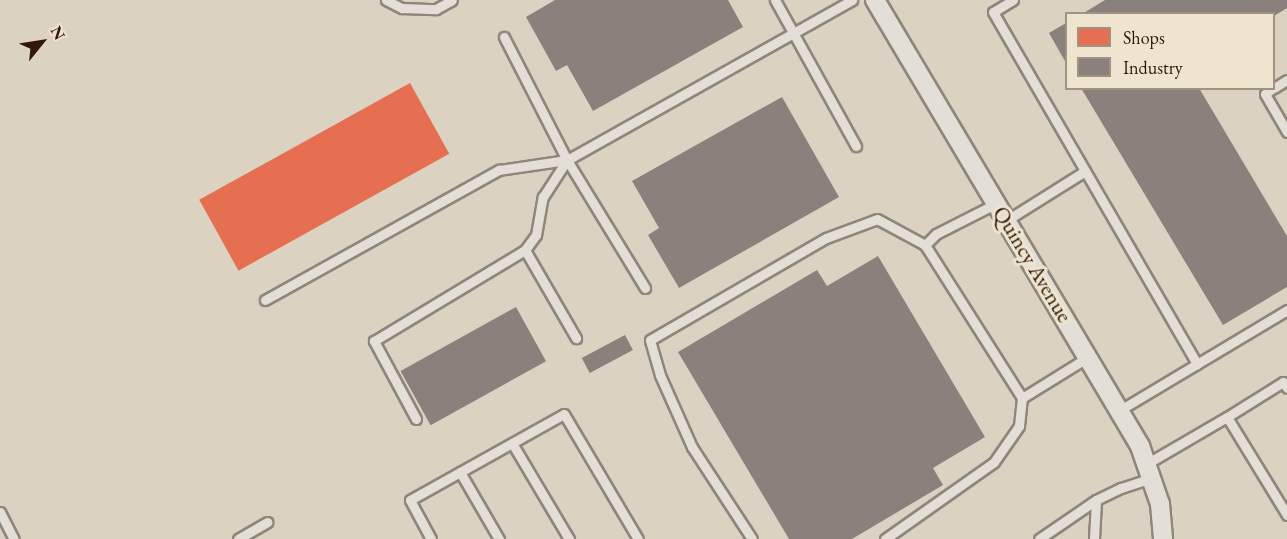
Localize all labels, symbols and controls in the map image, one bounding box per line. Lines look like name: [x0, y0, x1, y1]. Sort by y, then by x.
north arrow: [12, 12, 72, 72]
legend: [1065, 12, 1275, 90]
text: N: [46, 22, 70, 44]
text: Shops: [1123, 26, 1165, 49]
text: Industry: [1123, 56, 1183, 79]
street label: Quincy Avenue: [988, 201, 1078, 327]

